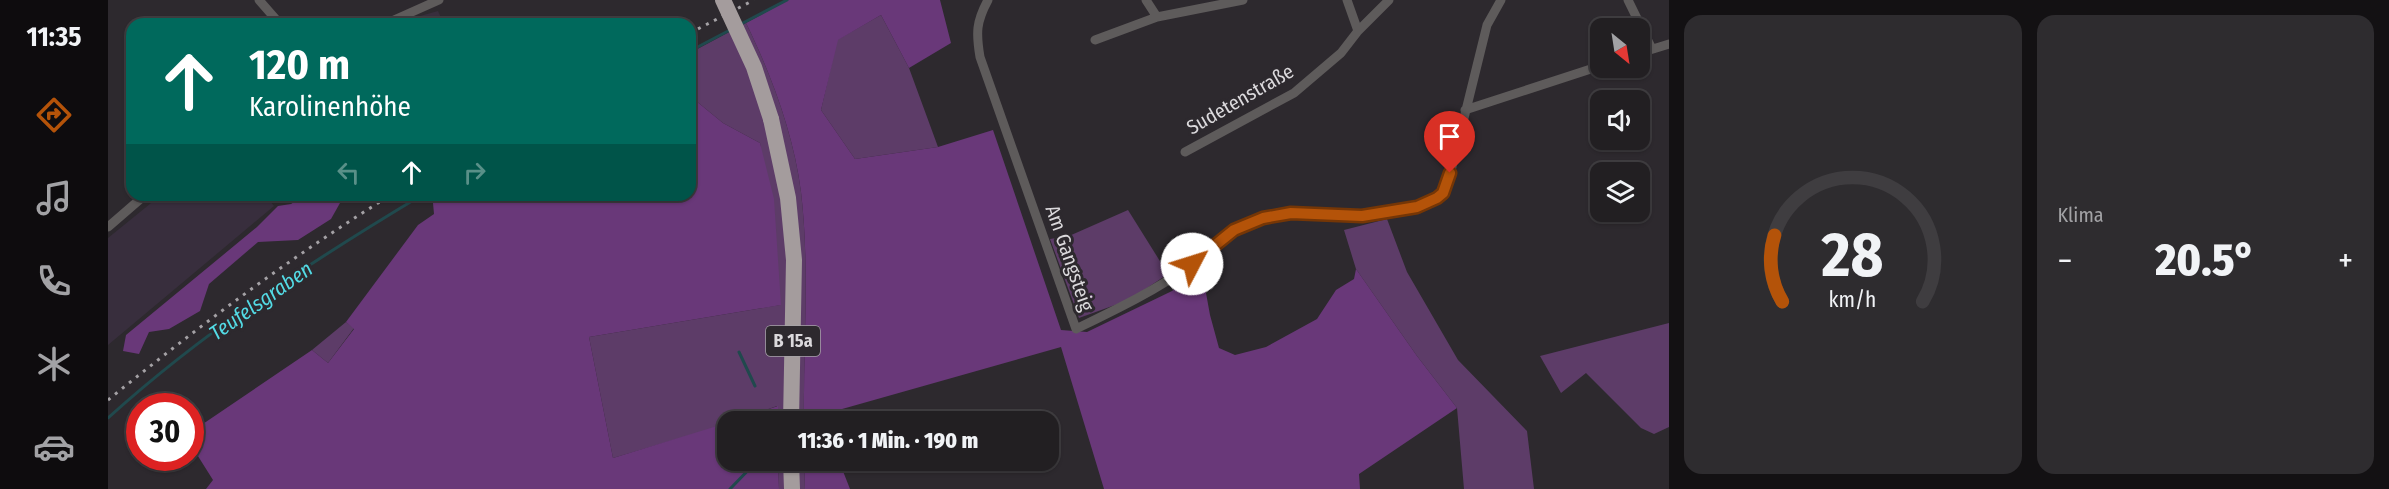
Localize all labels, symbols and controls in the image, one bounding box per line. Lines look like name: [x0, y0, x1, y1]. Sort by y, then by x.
north arrow: [1590, 18, 1650, 78]
map controls: [1590, 18, 1650, 222]
text: 11:35: [27, 21, 82, 53]
text: 120 m: [249, 40, 350, 90]
icon: ahead: [150, 42, 228, 120]
street label: Sudetenstraße: [1182, 59, 1298, 139]
button: sound: [1590, 90, 1650, 150]
text: Karolinenhöhe: [249, 91, 411, 123]
icon: directions: [33, 94, 75, 136]
pin: [1424, 111, 1475, 173]
icon: arrive: [1433, 120, 1466, 153]
icon: left: [332, 156, 365, 189]
icon: ahead: [395, 156, 428, 189]
icon: right: [458, 156, 491, 189]
button: layers: [1590, 162, 1650, 222]
icon: music: [33, 177, 75, 219]
street label: Am Gangsteig: [1041, 202, 1100, 315]
text: Klima: [2058, 203, 2104, 227]
text: 28: [1821, 218, 1884, 293]
position arrow: [1160, 232, 1224, 296]
text: 20.5°: [2155, 233, 2255, 287]
text: −: [2058, 241, 2072, 281]
text: +: [2338, 241, 2353, 281]
water label: Teufelsgraben: [204, 256, 318, 346]
icon: phone: [33, 260, 75, 302]
text: km/h: [1829, 287, 1877, 313]
road number: B 15a: [766, 326, 820, 356]
icon: climate: [33, 343, 75, 385]
speed limit sign: 30: [126, 393, 204, 471]
icon: car: [33, 426, 75, 468]
text: 11:36 · 1 Min. · 190 m: [798, 427, 978, 454]

